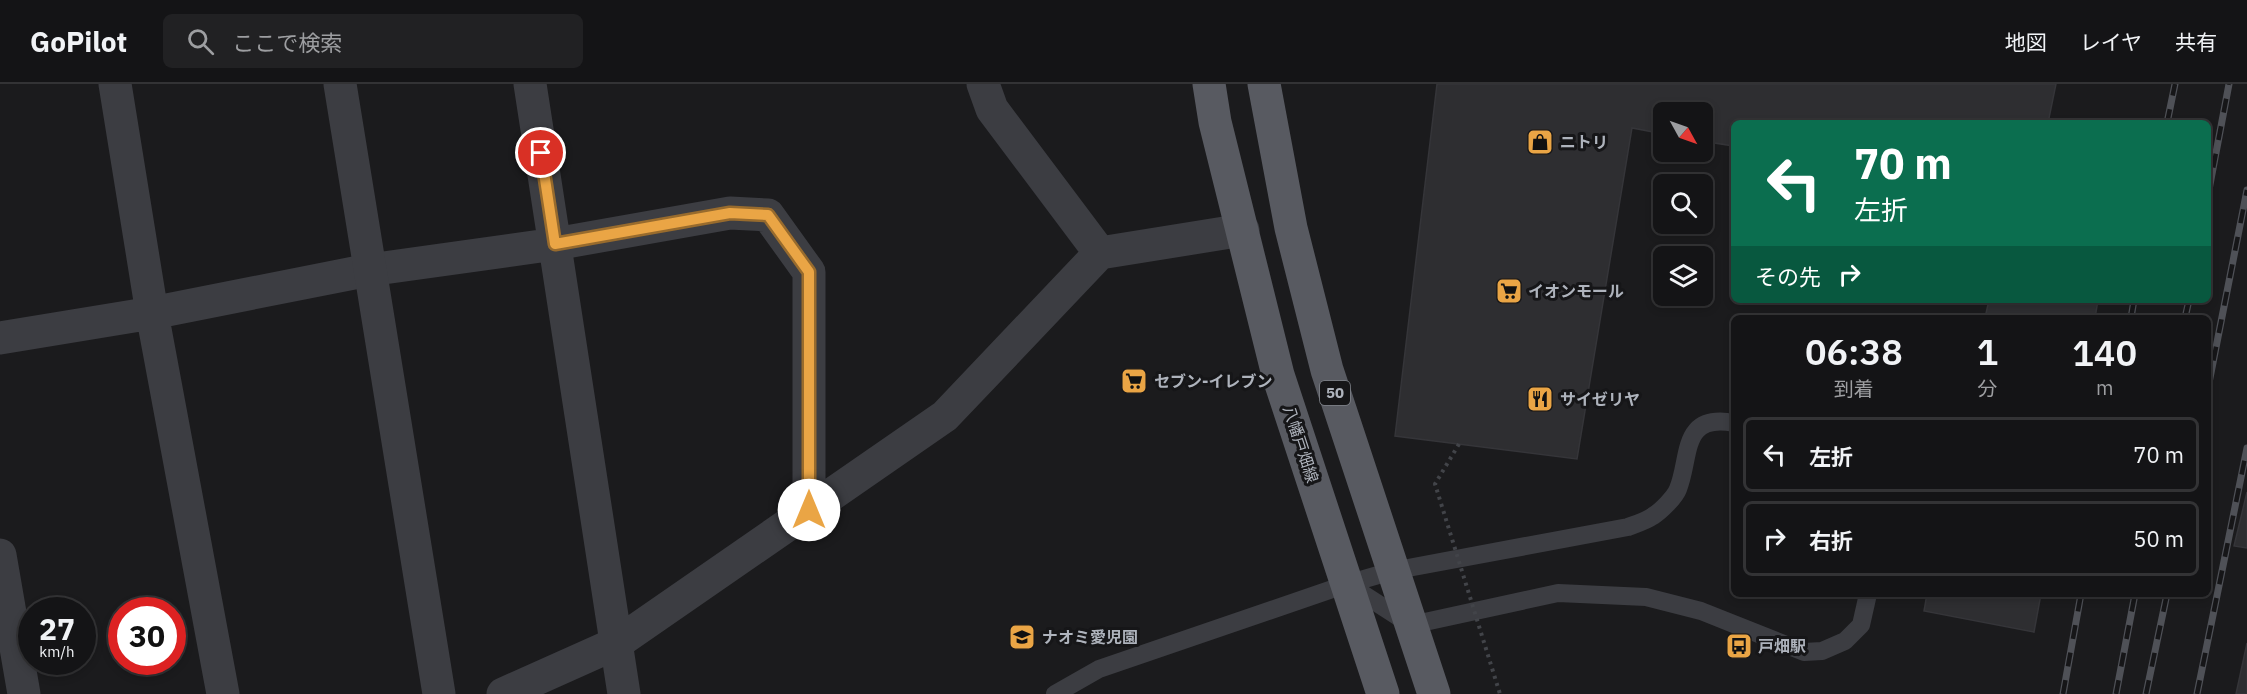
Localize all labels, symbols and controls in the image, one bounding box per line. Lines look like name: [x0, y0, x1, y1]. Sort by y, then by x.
search box: [163, 14, 583, 68]
text: GoPilot: [30, 23, 127, 60]
icon: search: [184, 25, 217, 58]
text: ここで検索: [232, 28, 342, 57]
text: 地図: [2005, 28, 2047, 56]
text: レイヤ: [2080, 28, 2142, 56]
text: 共有: [2175, 28, 2217, 56]
north arrow: [1653, 102, 1713, 162]
map controls: [1653, 102, 1713, 306]
pin: [515, 127, 566, 178]
shop icon: ニトリ: [1525, 127, 1555, 157]
place label: ニトリ: [1560, 132, 1608, 152]
icon: arrive: [524, 136, 557, 169]
text: 70 m: [1854, 136, 1952, 191]
icon: left: [1755, 144, 1833, 222]
button: search: [1653, 174, 1713, 234]
text: 左折: [1854, 192, 1908, 227]
button: layers: [1653, 246, 1713, 306]
icon: right: [1833, 258, 1866, 291]
text: その先: [1755, 262, 1821, 291]
supermarket icon: イオンモール: [1494, 276, 1524, 306]
place label: イオンモール: [1528, 281, 1624, 301]
text: 06:38: [1805, 328, 1903, 375]
text: 1: [1977, 328, 1998, 375]
text: 140: [2072, 329, 2137, 376]
supermarket icon: セブン-イレブン: [1119, 366, 1149, 396]
place label: セブン-イレブン: [1154, 371, 1272, 391]
text: m: [2096, 374, 2113, 401]
text: 到着: [1834, 375, 1874, 402]
text: 分: [1978, 375, 1998, 402]
road number: 50: [1320, 381, 1350, 405]
restaurant icon: サイゼリヤ: [1525, 384, 1555, 414]
place label: サイゼリヤ: [1560, 389, 1640, 409]
street label: 八幡戸畑線: [1279, 403, 1323, 485]
icon: left: [1758, 438, 1791, 471]
text: 70 m: [2133, 440, 2184, 469]
text: 左折: [1809, 442, 1853, 471]
position arrow: [777, 478, 841, 542]
icon: right: [1758, 522, 1791, 555]
text: 50 m: [2133, 524, 2184, 553]
text: 右折: [1809, 526, 1853, 555]
speed limit sign: 30: [108, 597, 186, 675]
text: 27: [39, 609, 75, 648]
school or university icon: ナオミ愛児園: [1007, 622, 1037, 652]
place label: ナオミ愛児園: [1042, 627, 1138, 647]
bus stop icon: 戸畑駅: [1724, 631, 1754, 661]
place label: 戸畑駅: [1758, 636, 1806, 656]
text: km/h: [39, 642, 75, 661]

